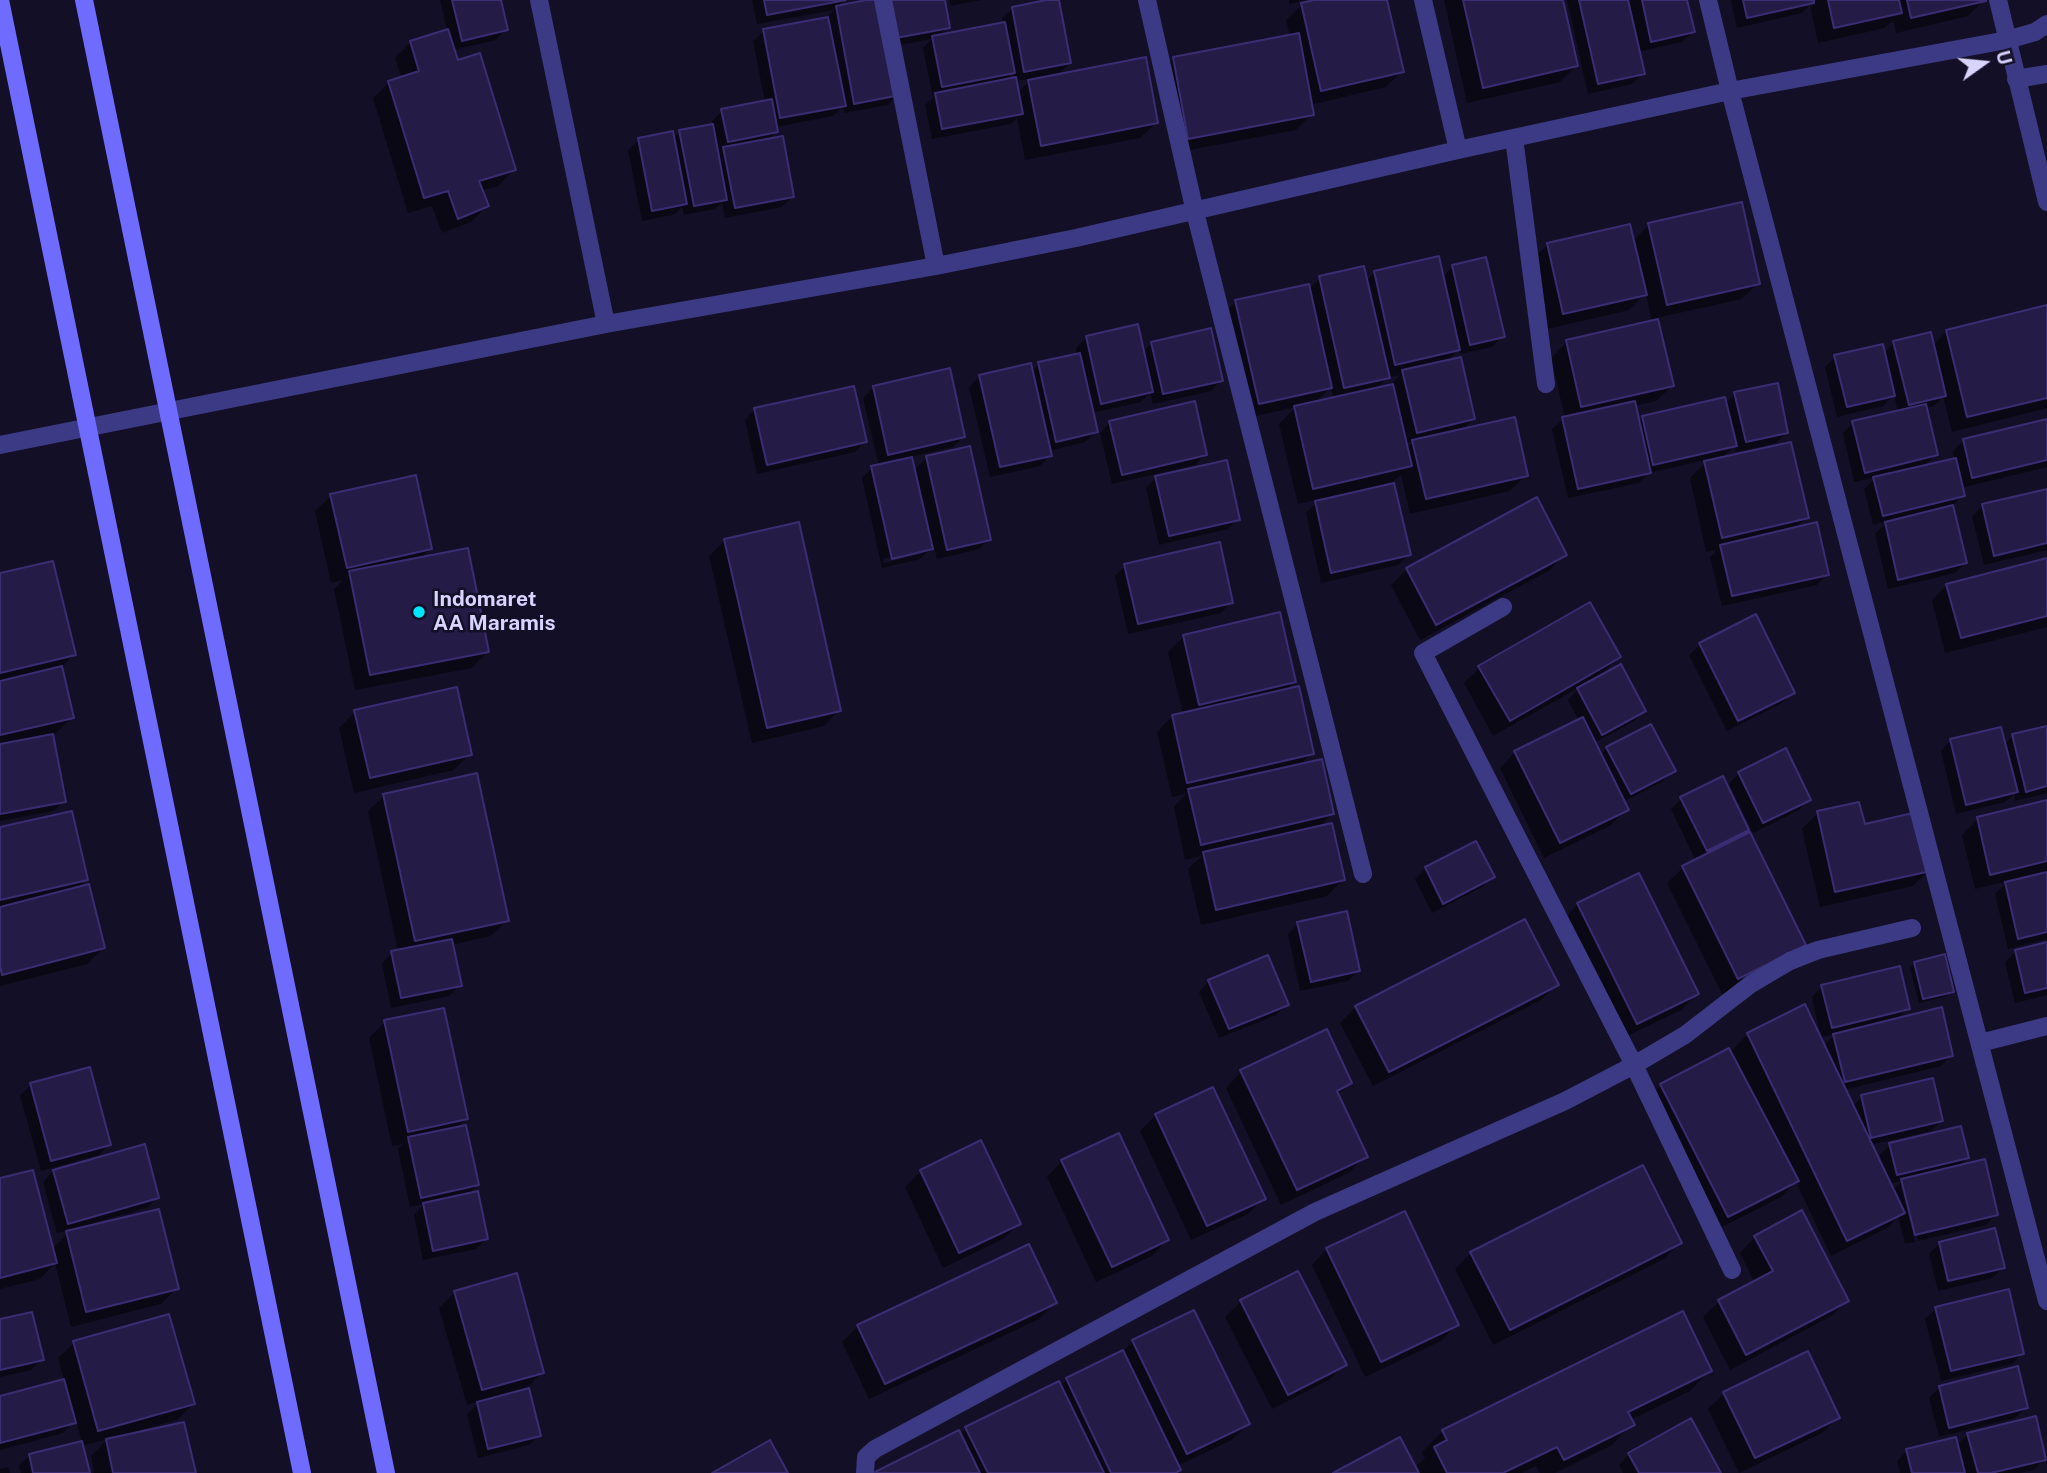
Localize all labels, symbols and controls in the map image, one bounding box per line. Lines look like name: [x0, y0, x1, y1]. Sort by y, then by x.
north arrow: [1949, 28, 2019, 98]
text: U: [1992, 48, 2017, 67]
place label: Indomaret AA Maramis: [433, 587, 556, 637]
marker: Indomaret AA Maramis: [411, 604, 427, 620]

